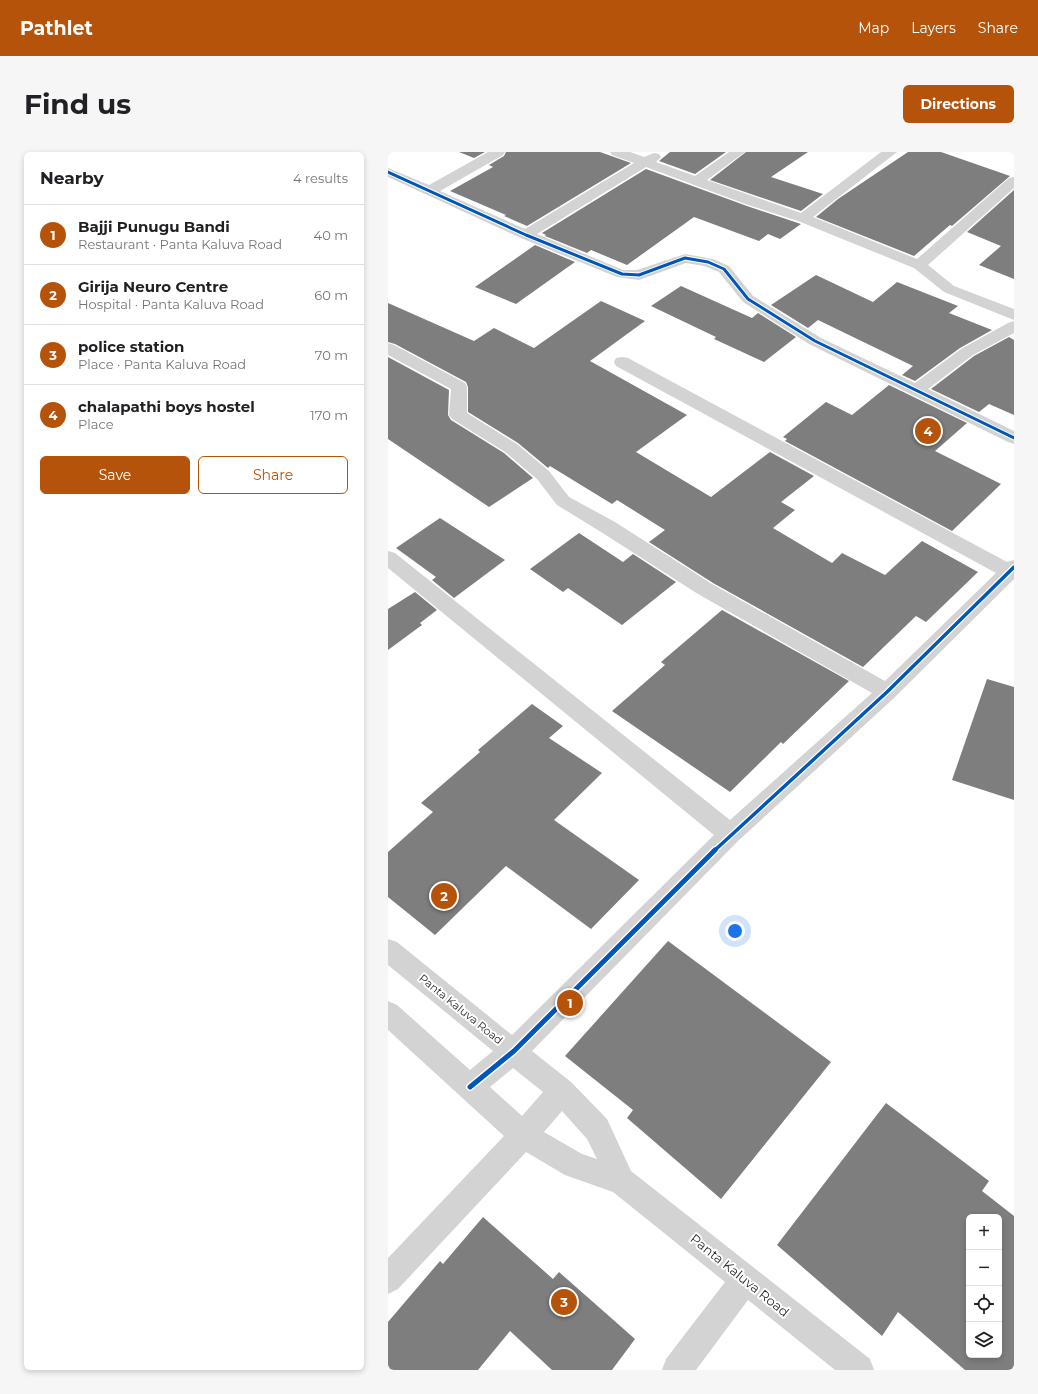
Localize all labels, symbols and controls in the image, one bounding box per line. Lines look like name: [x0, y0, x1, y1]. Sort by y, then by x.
text: Pathlet: [20, 17, 93, 40]
text: Map: [858, 19, 889, 37]
text: Layers: [911, 19, 956, 37]
text: Share: [978, 19, 1018, 37]
button: Directions: [903, 85, 1014, 123]
text: Find us: [24, 87, 131, 121]
text: Nearby: [40, 168, 104, 188]
text: 4 results: [293, 170, 348, 186]
text: Bajji Punugu Bandi: [78, 217, 230, 236]
text: 1: [50, 227, 56, 243]
text: 40 m: [314, 227, 348, 243]
text: Restaurant · Panta Kaluva Road: [78, 236, 282, 252]
text: Girija Neuro Centre: [78, 277, 228, 296]
text: 2: [49, 287, 57, 303]
text: 60 m: [314, 287, 348, 303]
text: Hospital · Panta Kaluva Road: [78, 296, 264, 312]
text: police station: [78, 337, 184, 356]
text: 3: [49, 347, 57, 363]
text: 70 m: [315, 347, 348, 363]
text: Place · Panta Kaluva Road: [78, 356, 246, 372]
text: chalapathi boys hostel: [78, 397, 255, 416]
text: 4: [49, 407, 57, 423]
text: 170 m: [310, 407, 348, 423]
text: Place: [78, 416, 114, 432]
pin: 4: [915, 416, 941, 446]
button: Save: [40, 456, 190, 494]
button: Share: [198, 456, 348, 494]
pin: 2: [431, 881, 457, 911]
your location: [725, 921, 745, 941]
street label: Panta Kaluva Road: [416, 971, 506, 1047]
pin: 1: [557, 988, 583, 1018]
map controls: [966, 1214, 1002, 1358]
button: +: [966, 1214, 1002, 1250]
street label: Panta Kaluva Road: [687, 1230, 793, 1320]
button: −: [966, 1250, 1002, 1286]
button: locate: [966, 1286, 1002, 1322]
pin: 3: [551, 1287, 577, 1317]
button: layers: [966, 1322, 1002, 1358]

